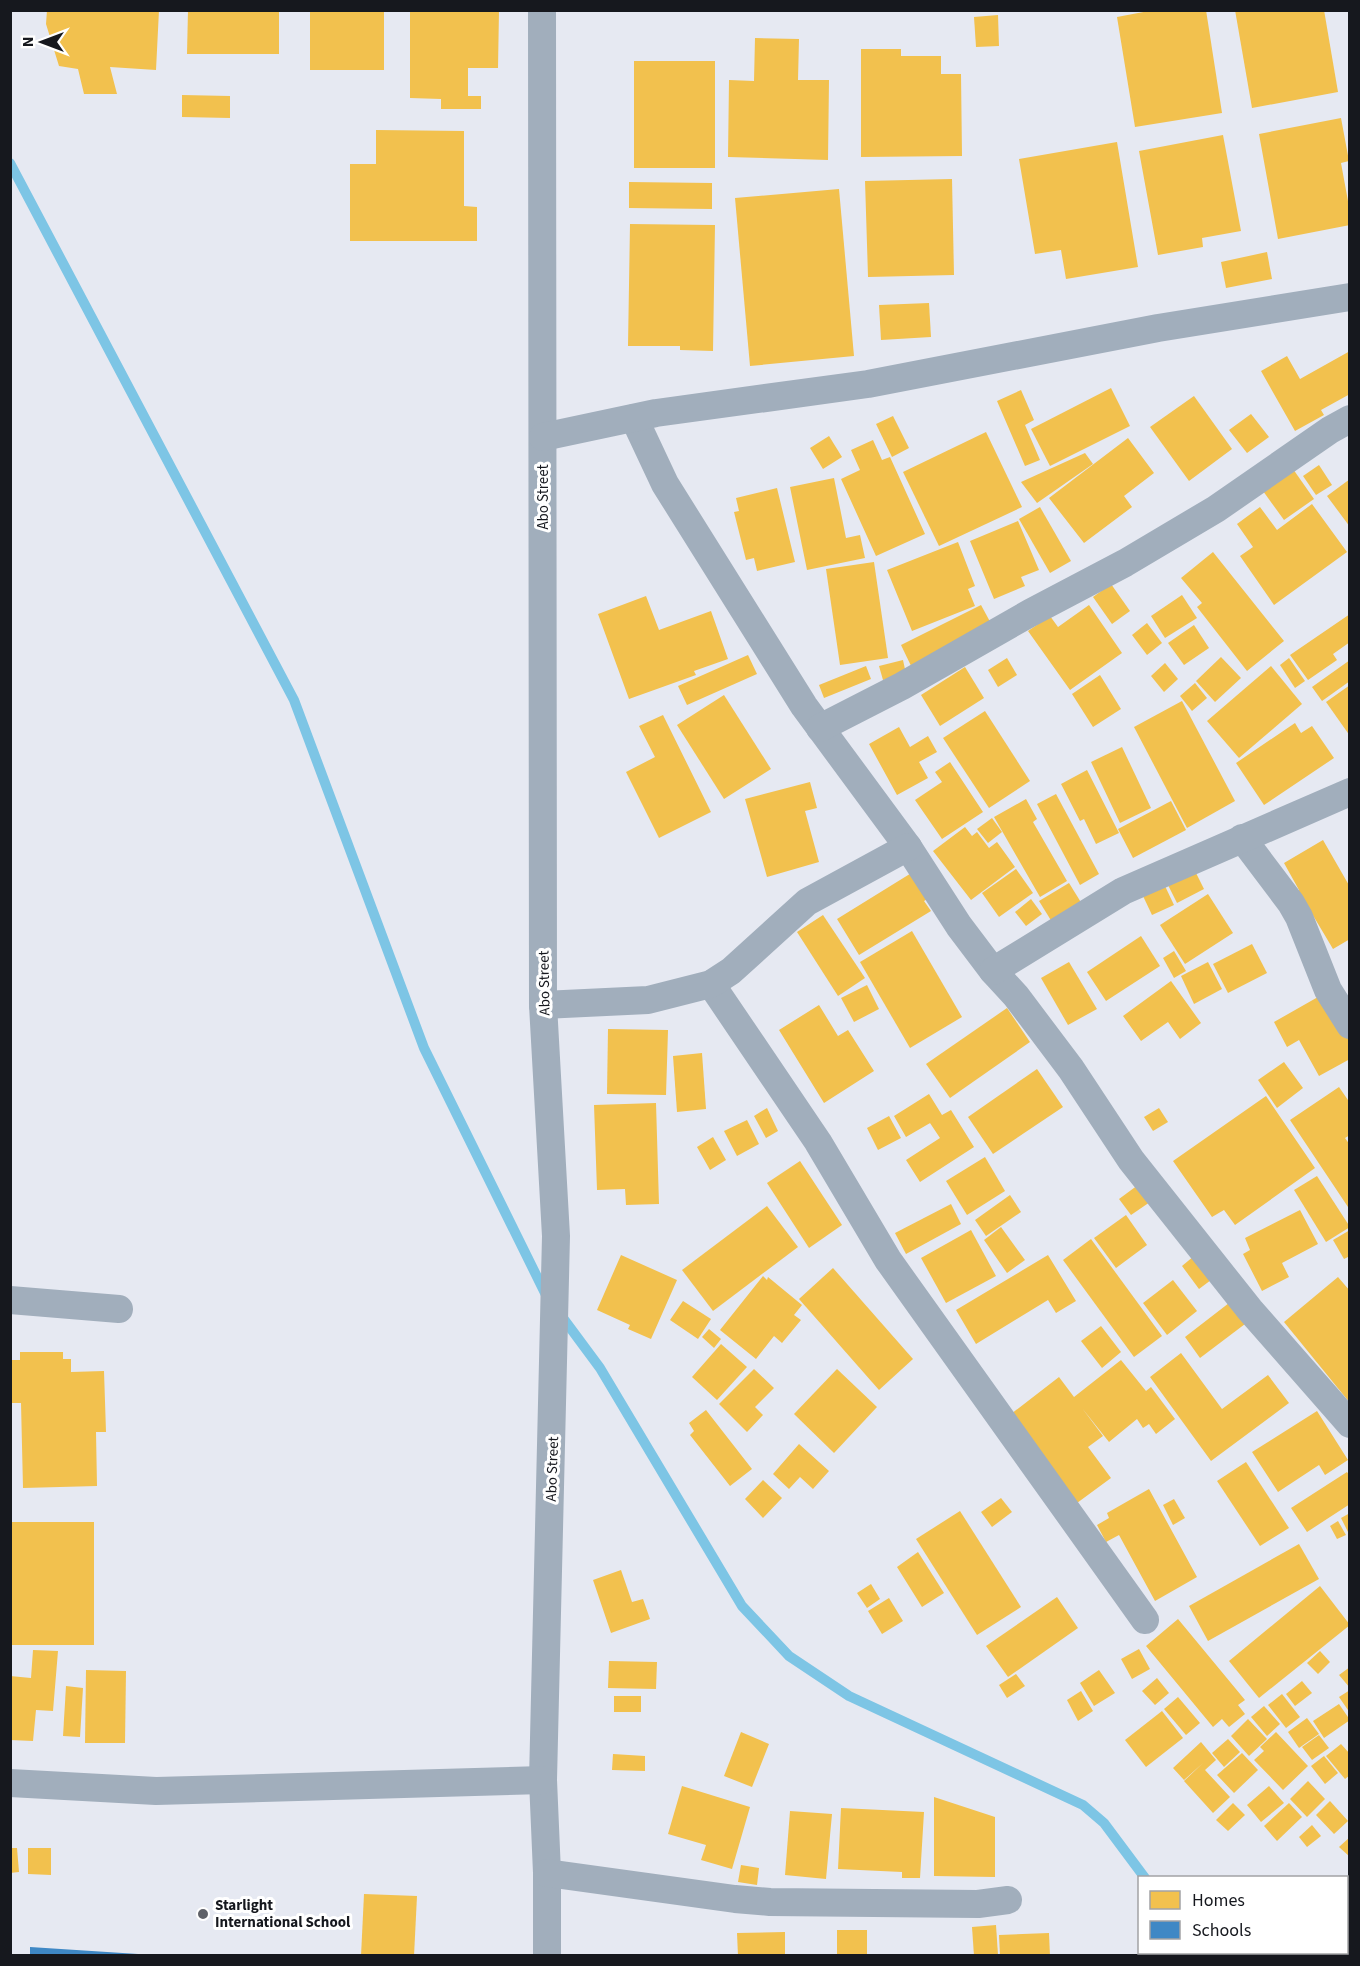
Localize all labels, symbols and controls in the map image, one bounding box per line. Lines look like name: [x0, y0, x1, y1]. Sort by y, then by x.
north arrow: [12, 12, 72, 72]
text: N: [17, 37, 39, 47]
street label: Abo Street: [533, 464, 554, 530]
street label: Abo Street: [533, 950, 556, 1016]
street label: Abo Street: [541, 1436, 564, 1502]
legend: [1138, 1876, 1348, 1954]
text: Homes: [1192, 1888, 1245, 1913]
place label: Starlight International School: [215, 1895, 351, 1933]
marker: Starlight International School: [196, 1907, 210, 1921]
text: Schools: [1192, 1918, 1251, 1943]

